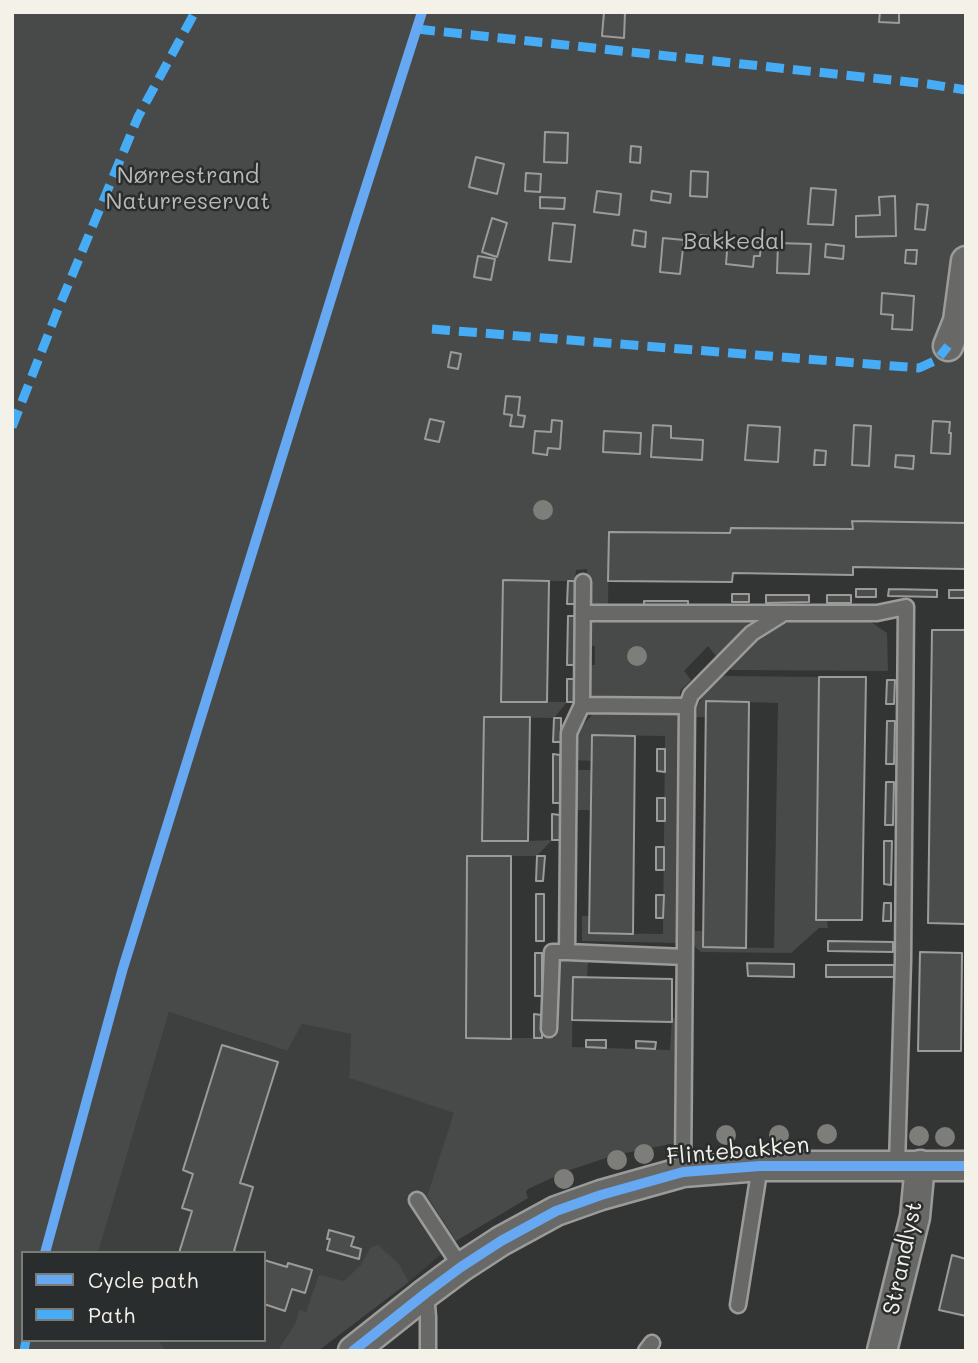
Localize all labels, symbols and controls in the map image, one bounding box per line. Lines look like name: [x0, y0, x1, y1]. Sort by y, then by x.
park label: Nørrestrand Naturreservat: [106, 162, 270, 216]
park label: Bakkedal: [683, 228, 785, 256]
street label: Flintebakken: [665, 1131, 811, 1171]
street label: Strandlyst: [878, 1199, 928, 1317]
legend: [21, 1251, 266, 1342]
text: Cycle path: [88, 1266, 198, 1293]
text: Path: [88, 1301, 135, 1328]

